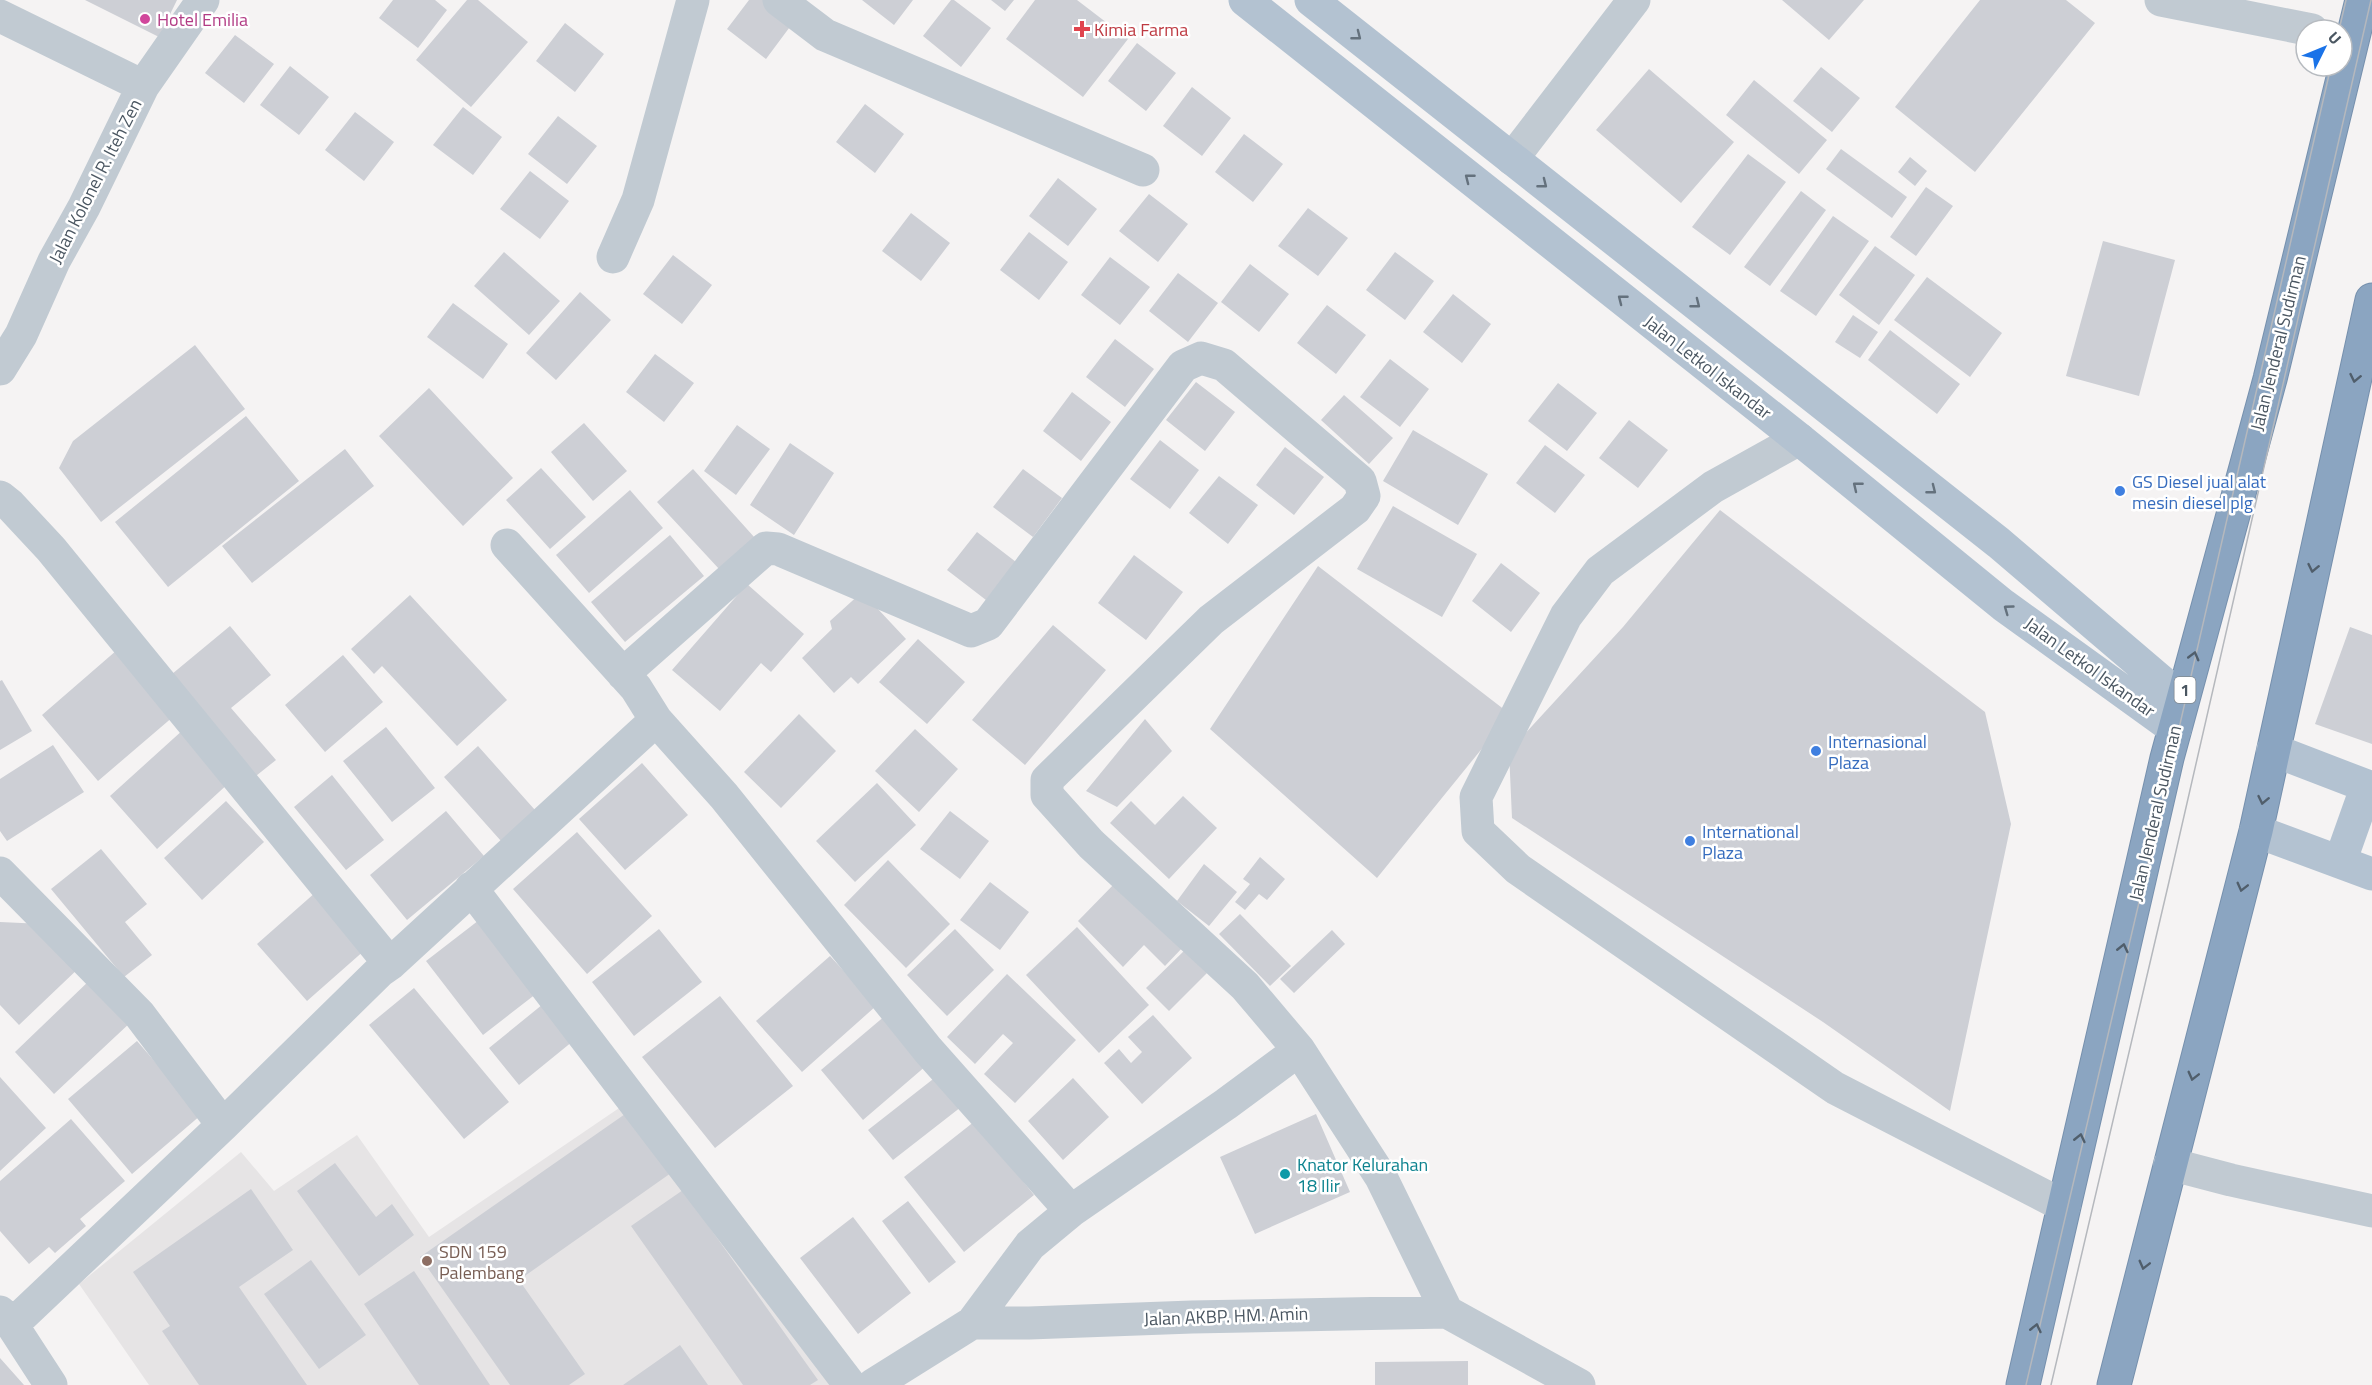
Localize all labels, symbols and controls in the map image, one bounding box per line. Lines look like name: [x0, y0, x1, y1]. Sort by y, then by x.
place label: Hotel Emilia: [157, 6, 248, 33]
marker: Hotel Emilia: [138, 12, 152, 26]
place label: Kimia Farma: [1094, 16, 1188, 43]
north arrow: [2294, 18, 2354, 78]
marker: Kimia Farma: [1075, 22, 1089, 36]
text: U: [2323, 26, 2347, 50]
one-way arrow: [1350, 29, 1361, 40]
street label: Jalan Kolonel R. Iteh Zen: [42, 94, 148, 268]
one-way arrow: [1465, 174, 1476, 185]
one-way arrow: [1536, 176, 1547, 187]
street label: Jalan Jenderal Sudirman: [2243, 253, 2313, 433]
one-way arrow: [1618, 295, 1629, 306]
one-way arrow: [1689, 297, 1700, 308]
street label: Jalan Letkol Iskandar: [1638, 308, 1778, 426]
one-way arrow: [2349, 372, 2362, 382]
place label: GS Diesel jual alat mesin diesel plg: [2132, 468, 2267, 516]
one-way arrow: [1853, 482, 1864, 493]
one-way arrow: [1925, 482, 1936, 493]
marker: GS Diesel jual alat mesin diesel plg: [2113, 484, 2127, 498]
one-way arrow: [2307, 563, 2320, 573]
one-way arrow: [2004, 605, 2015, 616]
street label: Jalan Letkol Iskandar: [2019, 610, 2161, 724]
one-way arrow: [2187, 651, 2199, 662]
road number: 1: [2174, 677, 2196, 703]
street label: Jalan Jenderal Sudirman: [2122, 722, 2188, 904]
place label: Internasional Plaza: [1828, 728, 1927, 776]
marker: Internasional Plaza: [1809, 744, 1823, 758]
one-way arrow: [2257, 794, 2270, 804]
place label: International Plaza: [1702, 818, 1799, 866]
marker: International Plaza: [1683, 834, 1697, 848]
one-way arrow: [2236, 882, 2249, 892]
one-way arrow: [2116, 943, 2129, 953]
one-way arrow: [2187, 1071, 2200, 1081]
one-way arrow: [2072, 1133, 2085, 1143]
place label: Knator Kelurahan 18 Ilir: [1297, 1151, 1428, 1199]
marker: Knator Kelurahan 18 Ilir: [1278, 1167, 1292, 1181]
place label: SDN 159 Palembang: [439, 1238, 524, 1286]
marker: SDN 159 Palembang: [420, 1254, 434, 1268]
one-way arrow: [2139, 1260, 2152, 1270]
street label: Jalan AKBP. HM. Amin: [1143, 1300, 1309, 1332]
one-way arrow: [2029, 1323, 2042, 1333]

